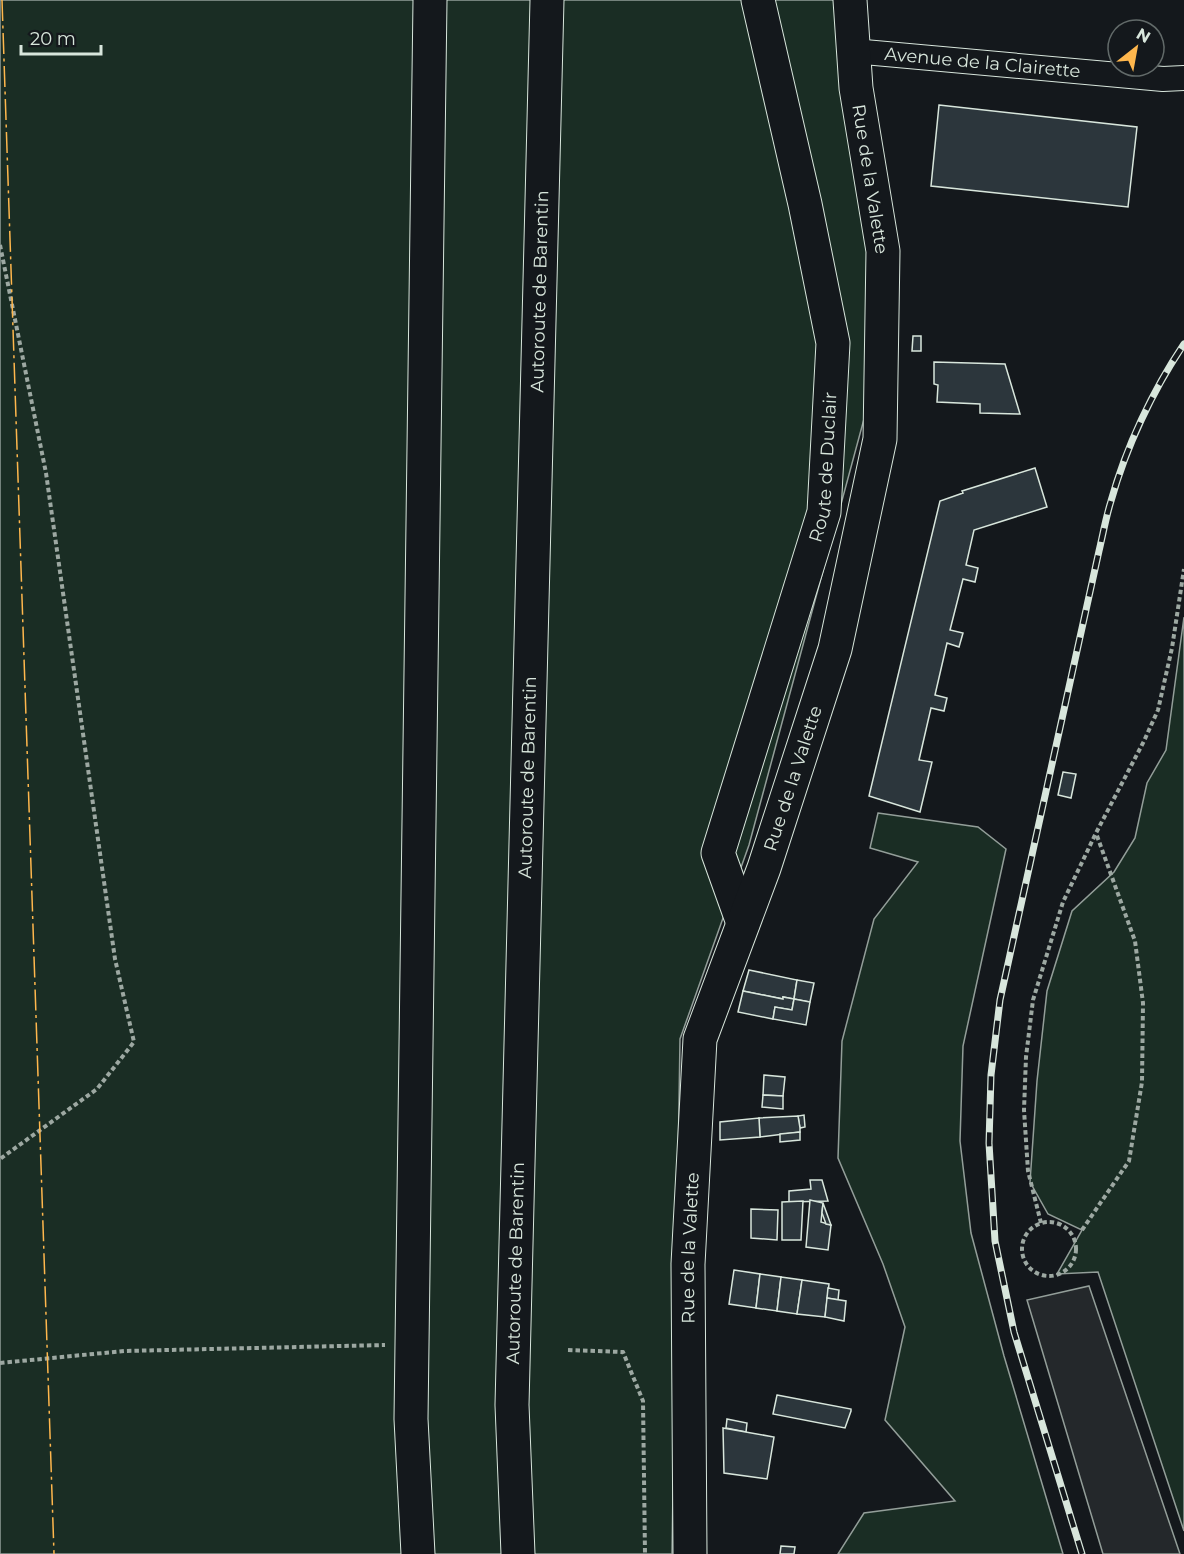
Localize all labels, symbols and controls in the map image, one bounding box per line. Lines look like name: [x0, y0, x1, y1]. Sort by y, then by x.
scale bar: [21, 18, 100, 56]
north arrow: [1106, 18, 1166, 78]
text: N: [1133, 24, 1154, 47]
text: 20 m: [30, 28, 76, 50]
street label: Avenue de la Clairette: [884, 43, 1081, 83]
street label: Rue de la Valette: [847, 102, 893, 256]
street label: Autoroute de Barentin: [526, 190, 553, 393]
street label: Route de Duclair: [804, 391, 841, 545]
street label: Autoroute de Barentin: [514, 676, 541, 879]
street label: Rue de la Valette: [759, 703, 827, 854]
street label: Autoroute de Barentin: [502, 1162, 529, 1365]
street label: Rue de la Valette: [677, 1172, 704, 1324]

